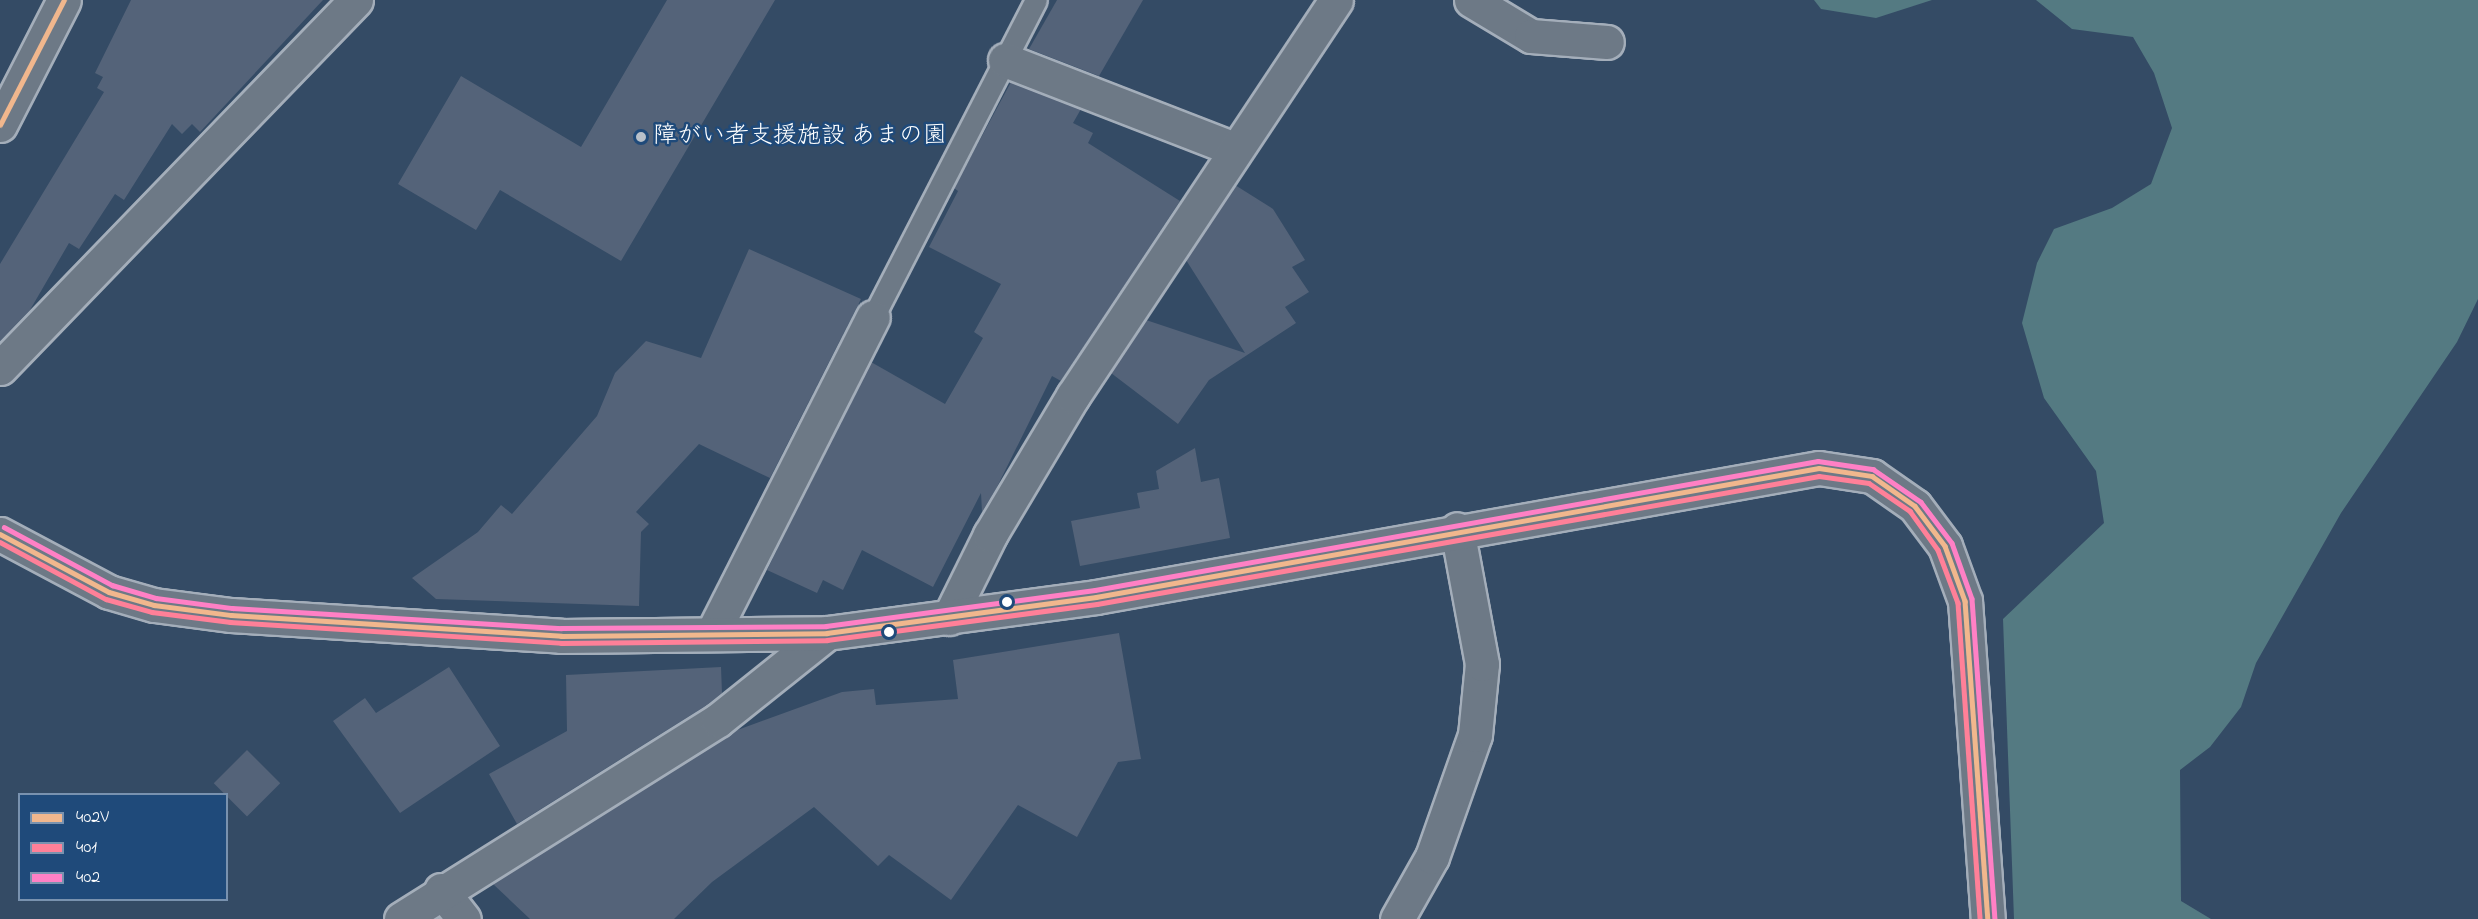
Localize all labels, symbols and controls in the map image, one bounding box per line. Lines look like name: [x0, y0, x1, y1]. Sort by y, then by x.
place label: 障がい者支援施設 あまの園: [653, 123, 947, 151]
marker: 障がい者支援施設 あまの園: [634, 130, 648, 144]
unlabelled marker: [1001, 596, 1013, 608]
unlabelled marker: [883, 626, 895, 638]
legend: [18, 793, 228, 901]
text: 402V: [76, 805, 109, 831]
text: 401: [76, 835, 97, 861]
text: 402: [76, 865, 100, 891]

